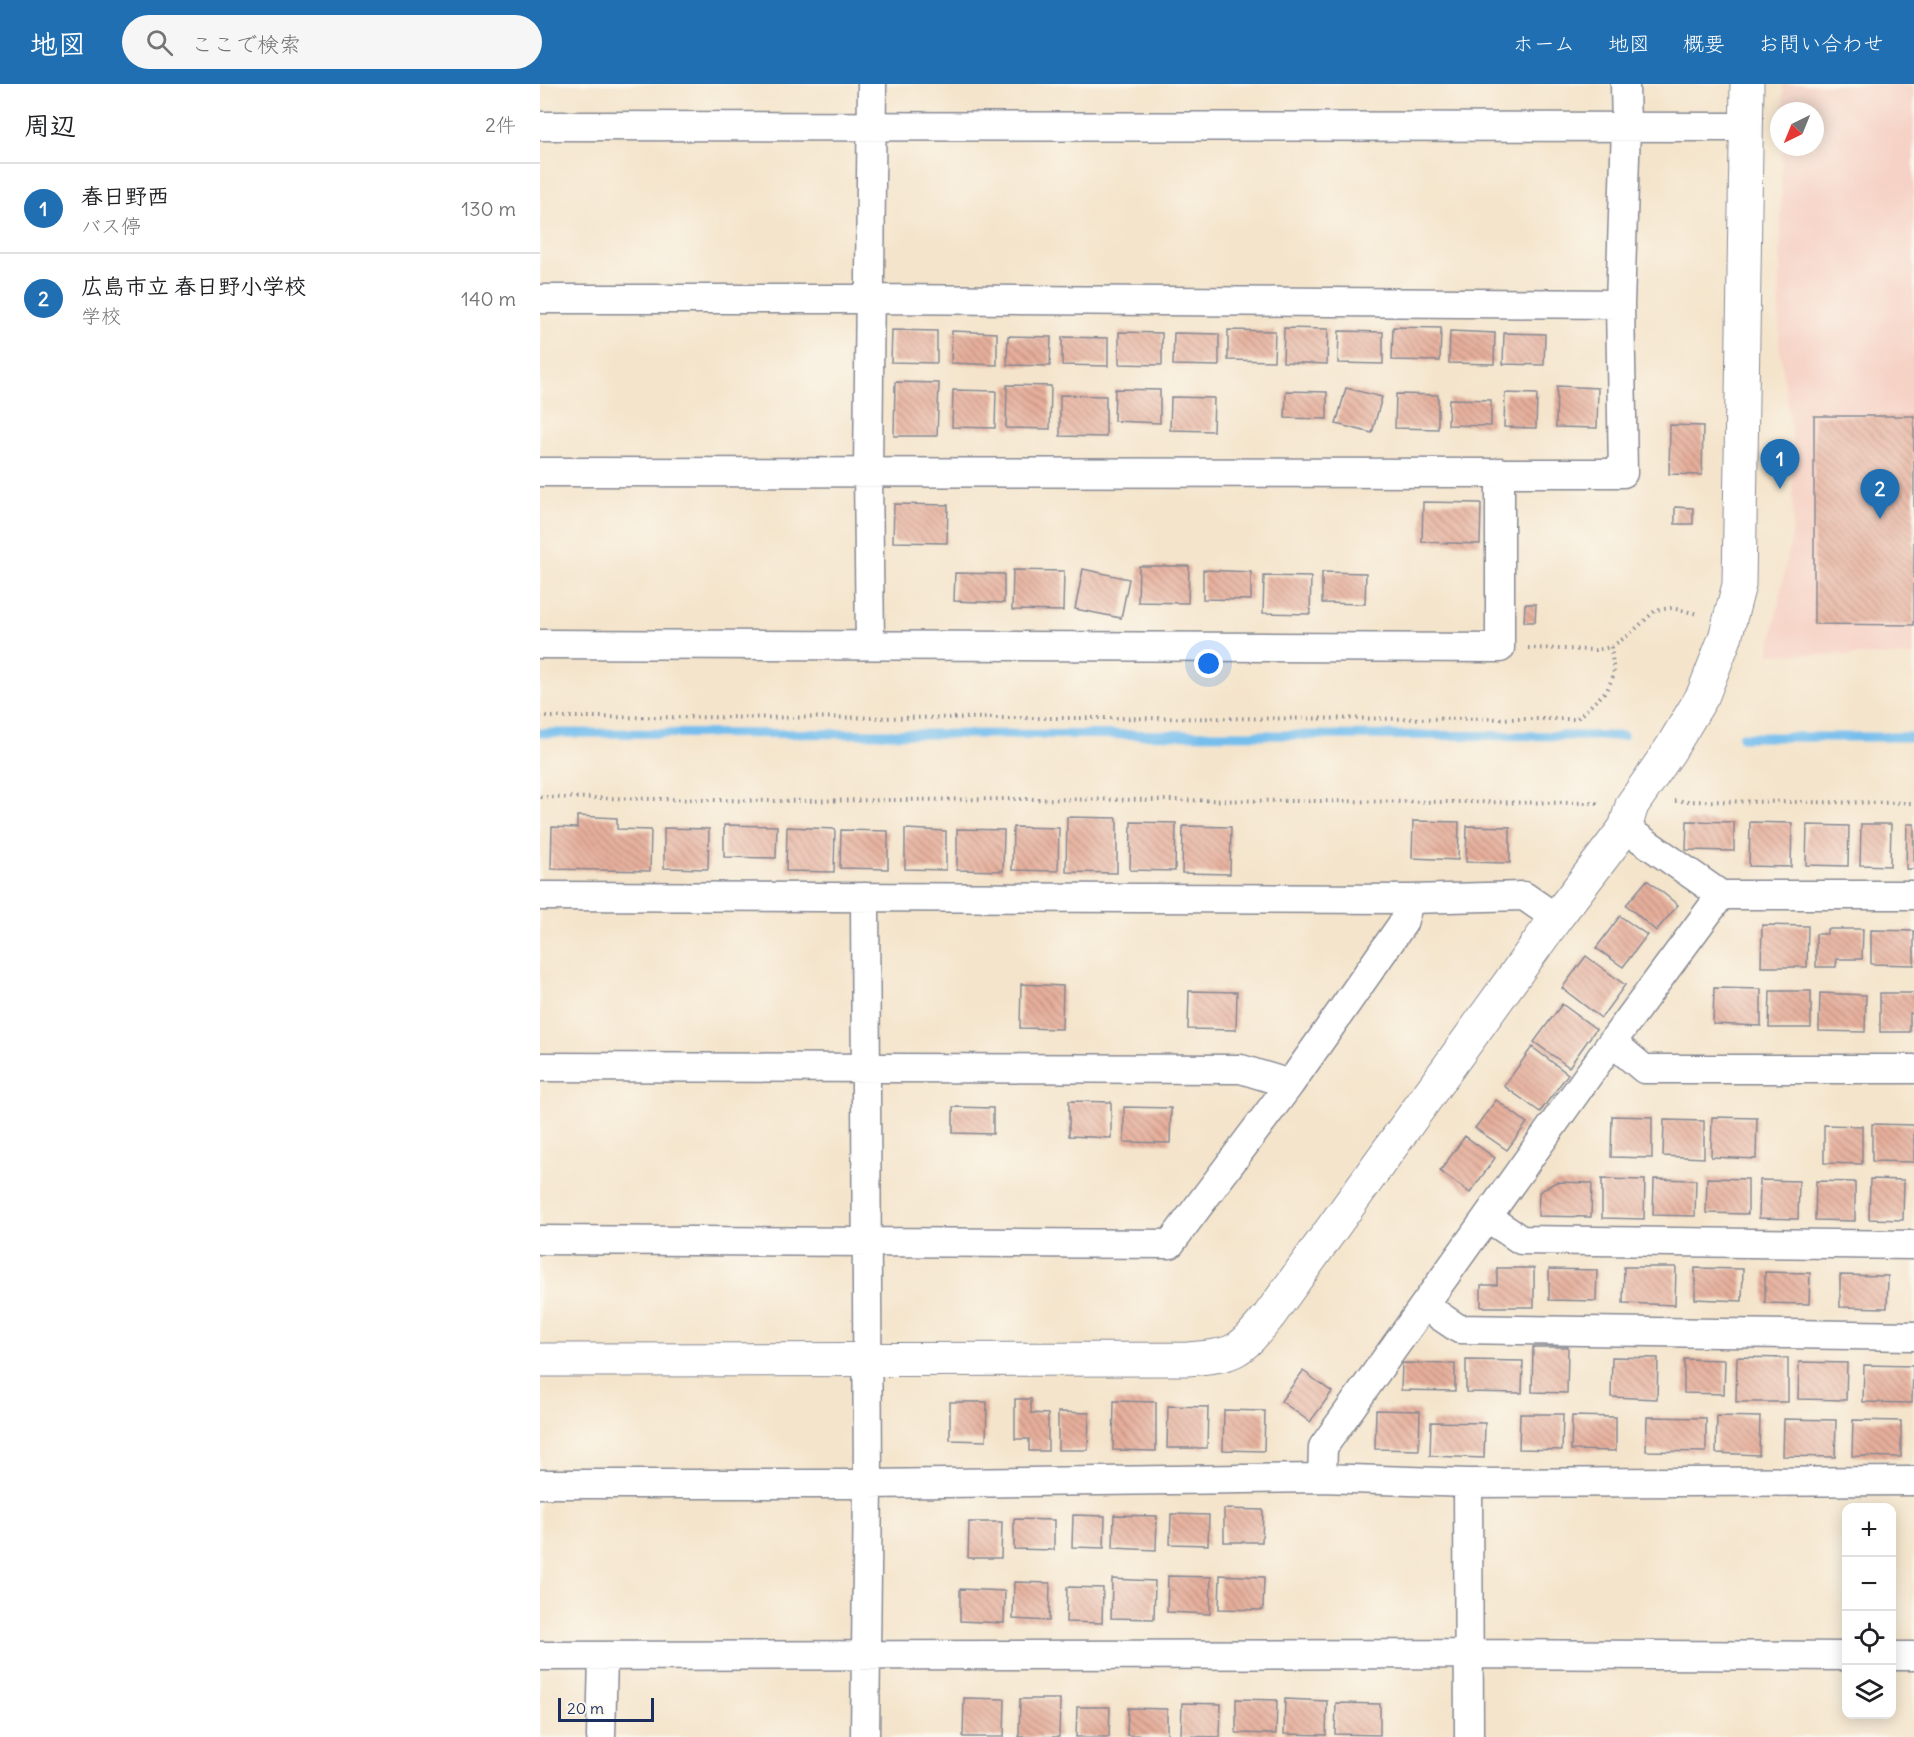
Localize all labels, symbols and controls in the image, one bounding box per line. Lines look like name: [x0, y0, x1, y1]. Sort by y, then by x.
search box: [122, 15, 542, 69]
text: 地図: [30, 26, 86, 62]
icon: search: [143, 26, 176, 59]
text: ここで検索: [191, 30, 301, 58]
text: ホーム: [1513, 30, 1575, 57]
text: 地図: [1608, 30, 1650, 57]
text: 概要: [1683, 30, 1725, 57]
text: お問い合わせ: [1758, 30, 1884, 57]
north arrow: [1770, 102, 1824, 156]
text: 周辺: [24, 109, 76, 142]
text: 2件: [485, 112, 516, 137]
text: 春日野西: [81, 182, 169, 210]
text: 1: [40, 196, 47, 221]
text: 130 m: [461, 196, 516, 221]
text: バス停: [81, 213, 141, 238]
text: 広島市立 春日野小学校: [81, 272, 306, 300]
text: 2: [38, 286, 49, 311]
text: 140 m: [461, 286, 516, 311]
text: 学校: [81, 303, 121, 328]
pin: 1: [1760, 440, 1800, 489]
pin: 2: [1860, 470, 1900, 519]
your location: [1194, 649, 1223, 678]
map controls: [1842, 1503, 1896, 1719]
button: +: [1842, 1503, 1896, 1557]
button: −: [1842, 1557, 1896, 1611]
button: locate: [1842, 1611, 1896, 1665]
button: layers: [1842, 1665, 1896, 1719]
scale bar: [558, 1695, 654, 1722]
text: 20 m: [567, 1698, 604, 1718]

